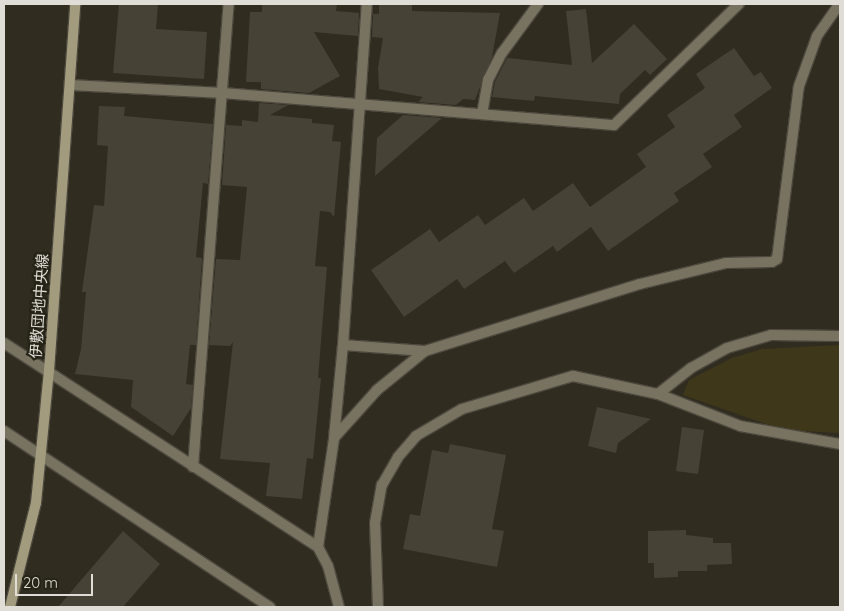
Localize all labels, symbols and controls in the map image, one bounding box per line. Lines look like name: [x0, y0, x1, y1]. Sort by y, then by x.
street label: 伊敷団地中央線: [26, 253, 52, 359]
scale bar: [18, 564, 95, 596]
text: 20 m: [23, 573, 58, 592]

